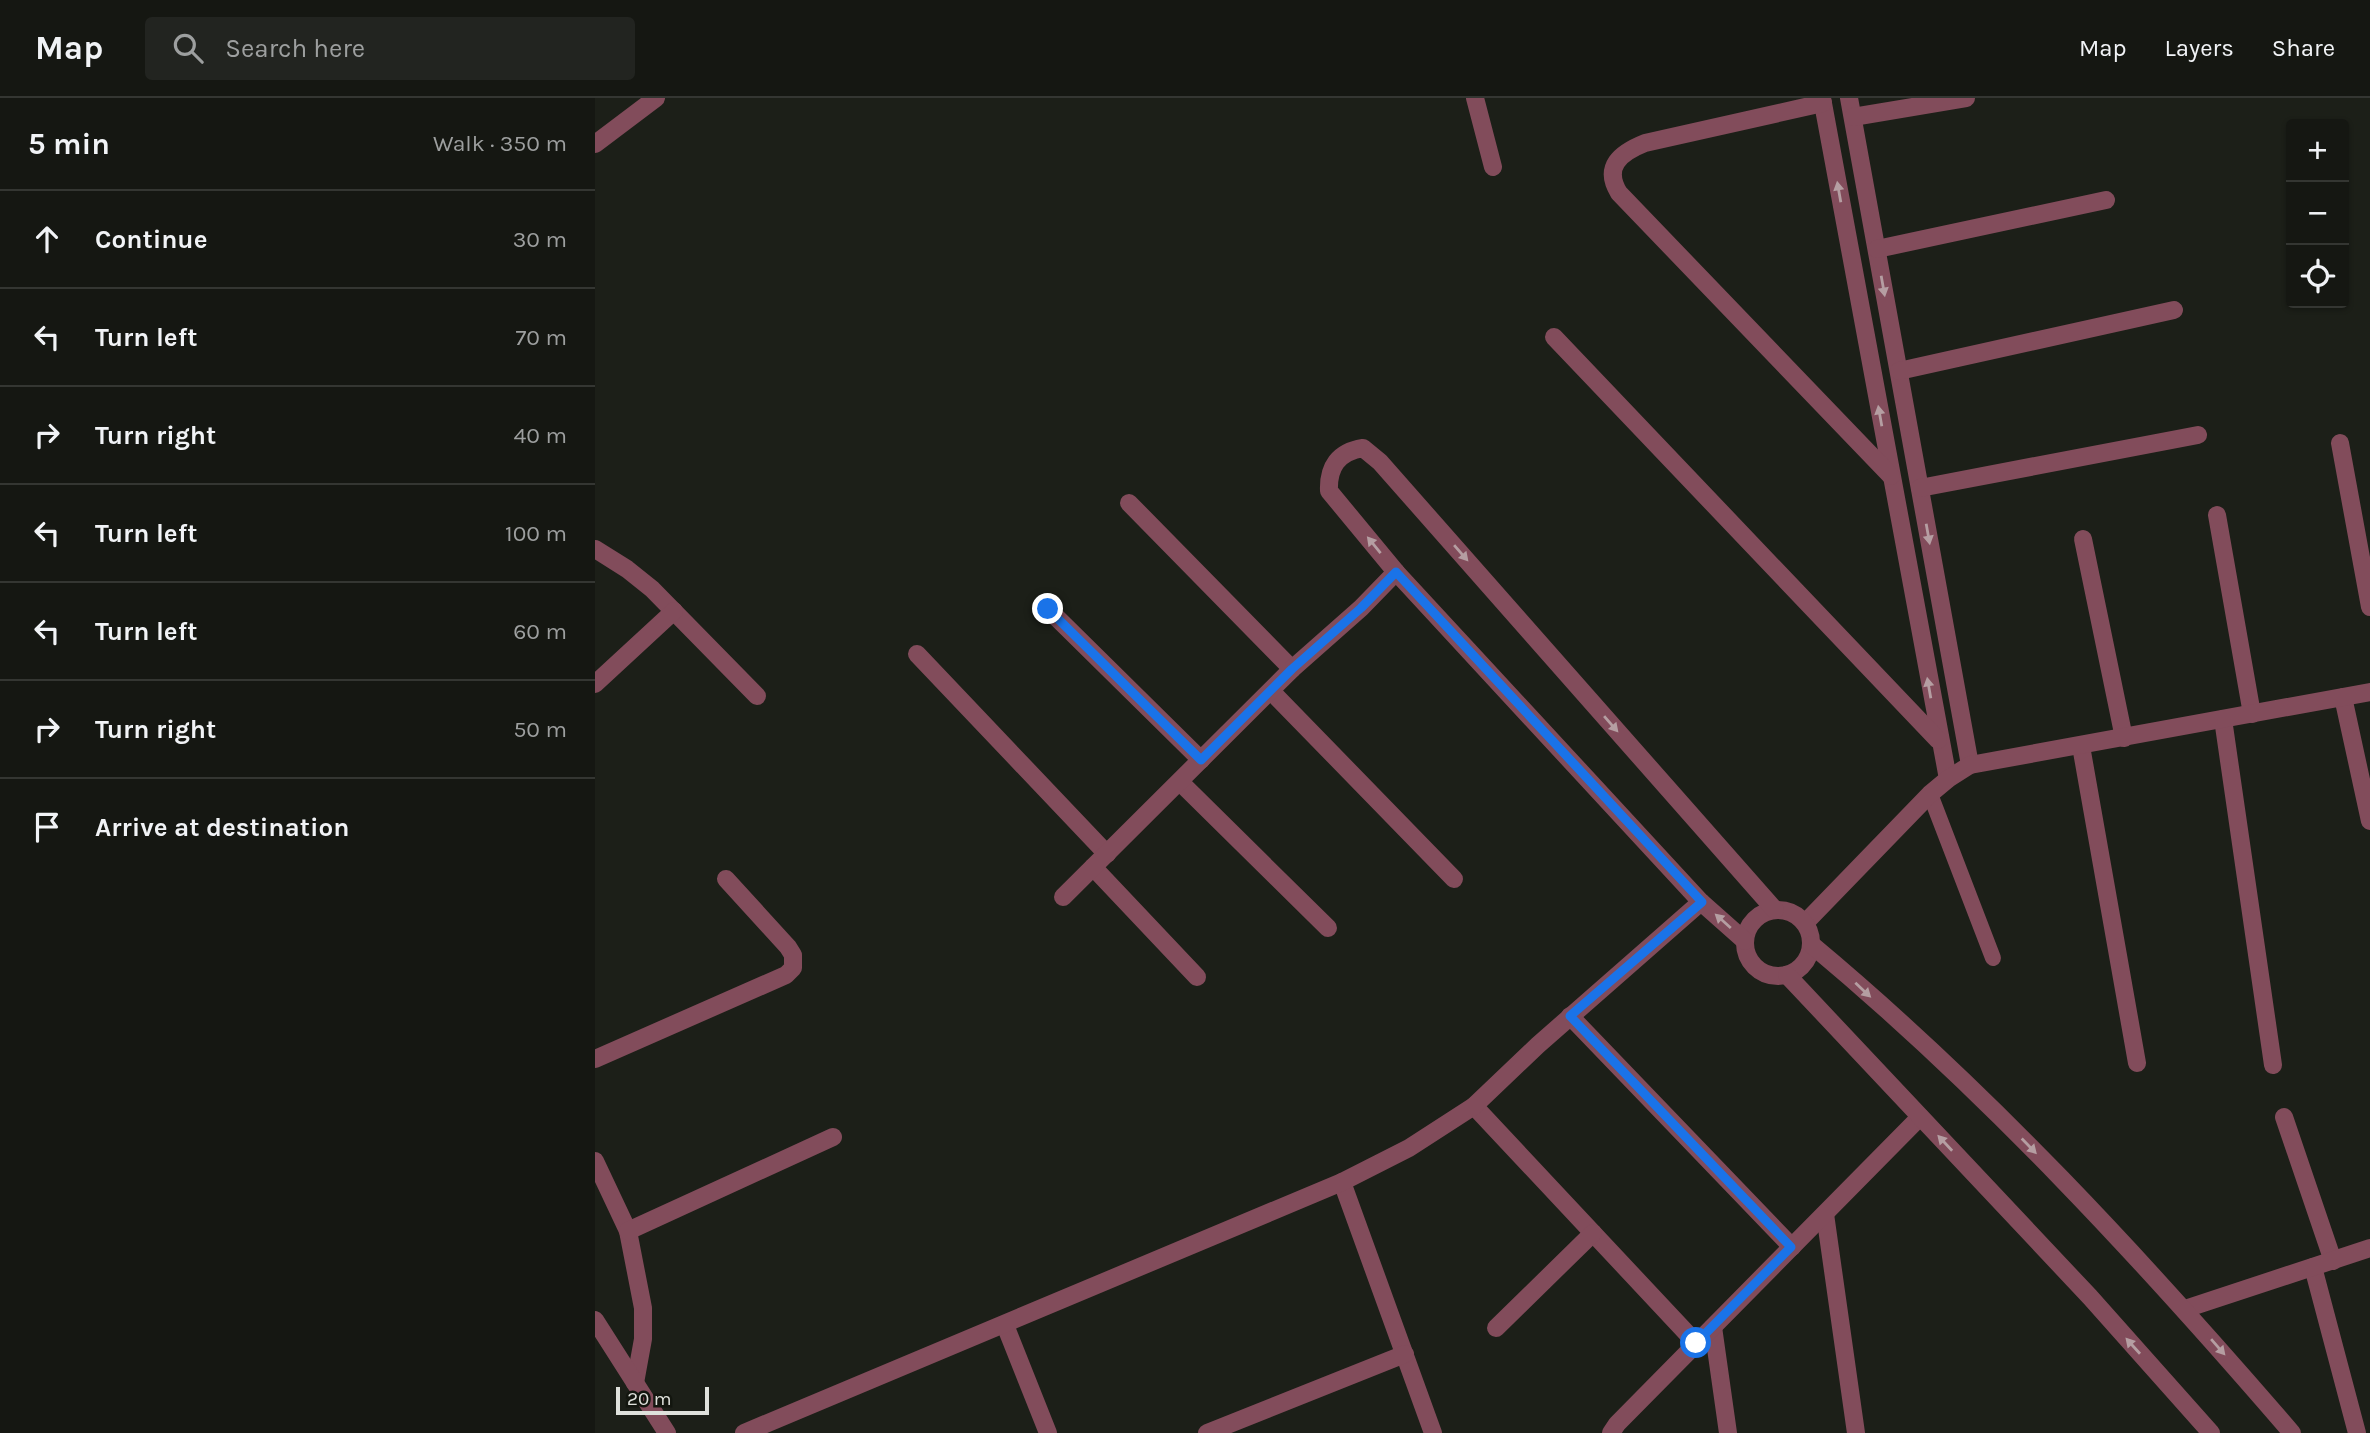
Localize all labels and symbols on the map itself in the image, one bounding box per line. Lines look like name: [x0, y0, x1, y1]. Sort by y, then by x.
one-way arrow: [1834, 181, 1845, 203]
one-way arrow: [1878, 275, 1889, 297]
one-way arrow: [1874, 405, 1885, 427]
one-way arrow: [1923, 523, 1934, 545]
one-way arrow: [1366, 537, 1381, 555]
one-way arrow: [1453, 545, 1468, 562]
route end: [1032, 593, 1063, 624]
one-way arrow: [1924, 677, 1935, 699]
one-way arrow: [1603, 715, 1619, 732]
one-way arrow: [1715, 914, 1732, 930]
one-way arrow: [1854, 981, 1871, 997]
one-way arrow: [1937, 1135, 1953, 1152]
one-way arrow: [2020, 1137, 2037, 1154]
route start: [1680, 1327, 1711, 1358]
one-way arrow: [2126, 1337, 2141, 1354]
one-way arrow: [2210, 1338, 2226, 1356]
scale bar: [616, 1384, 709, 1416]

